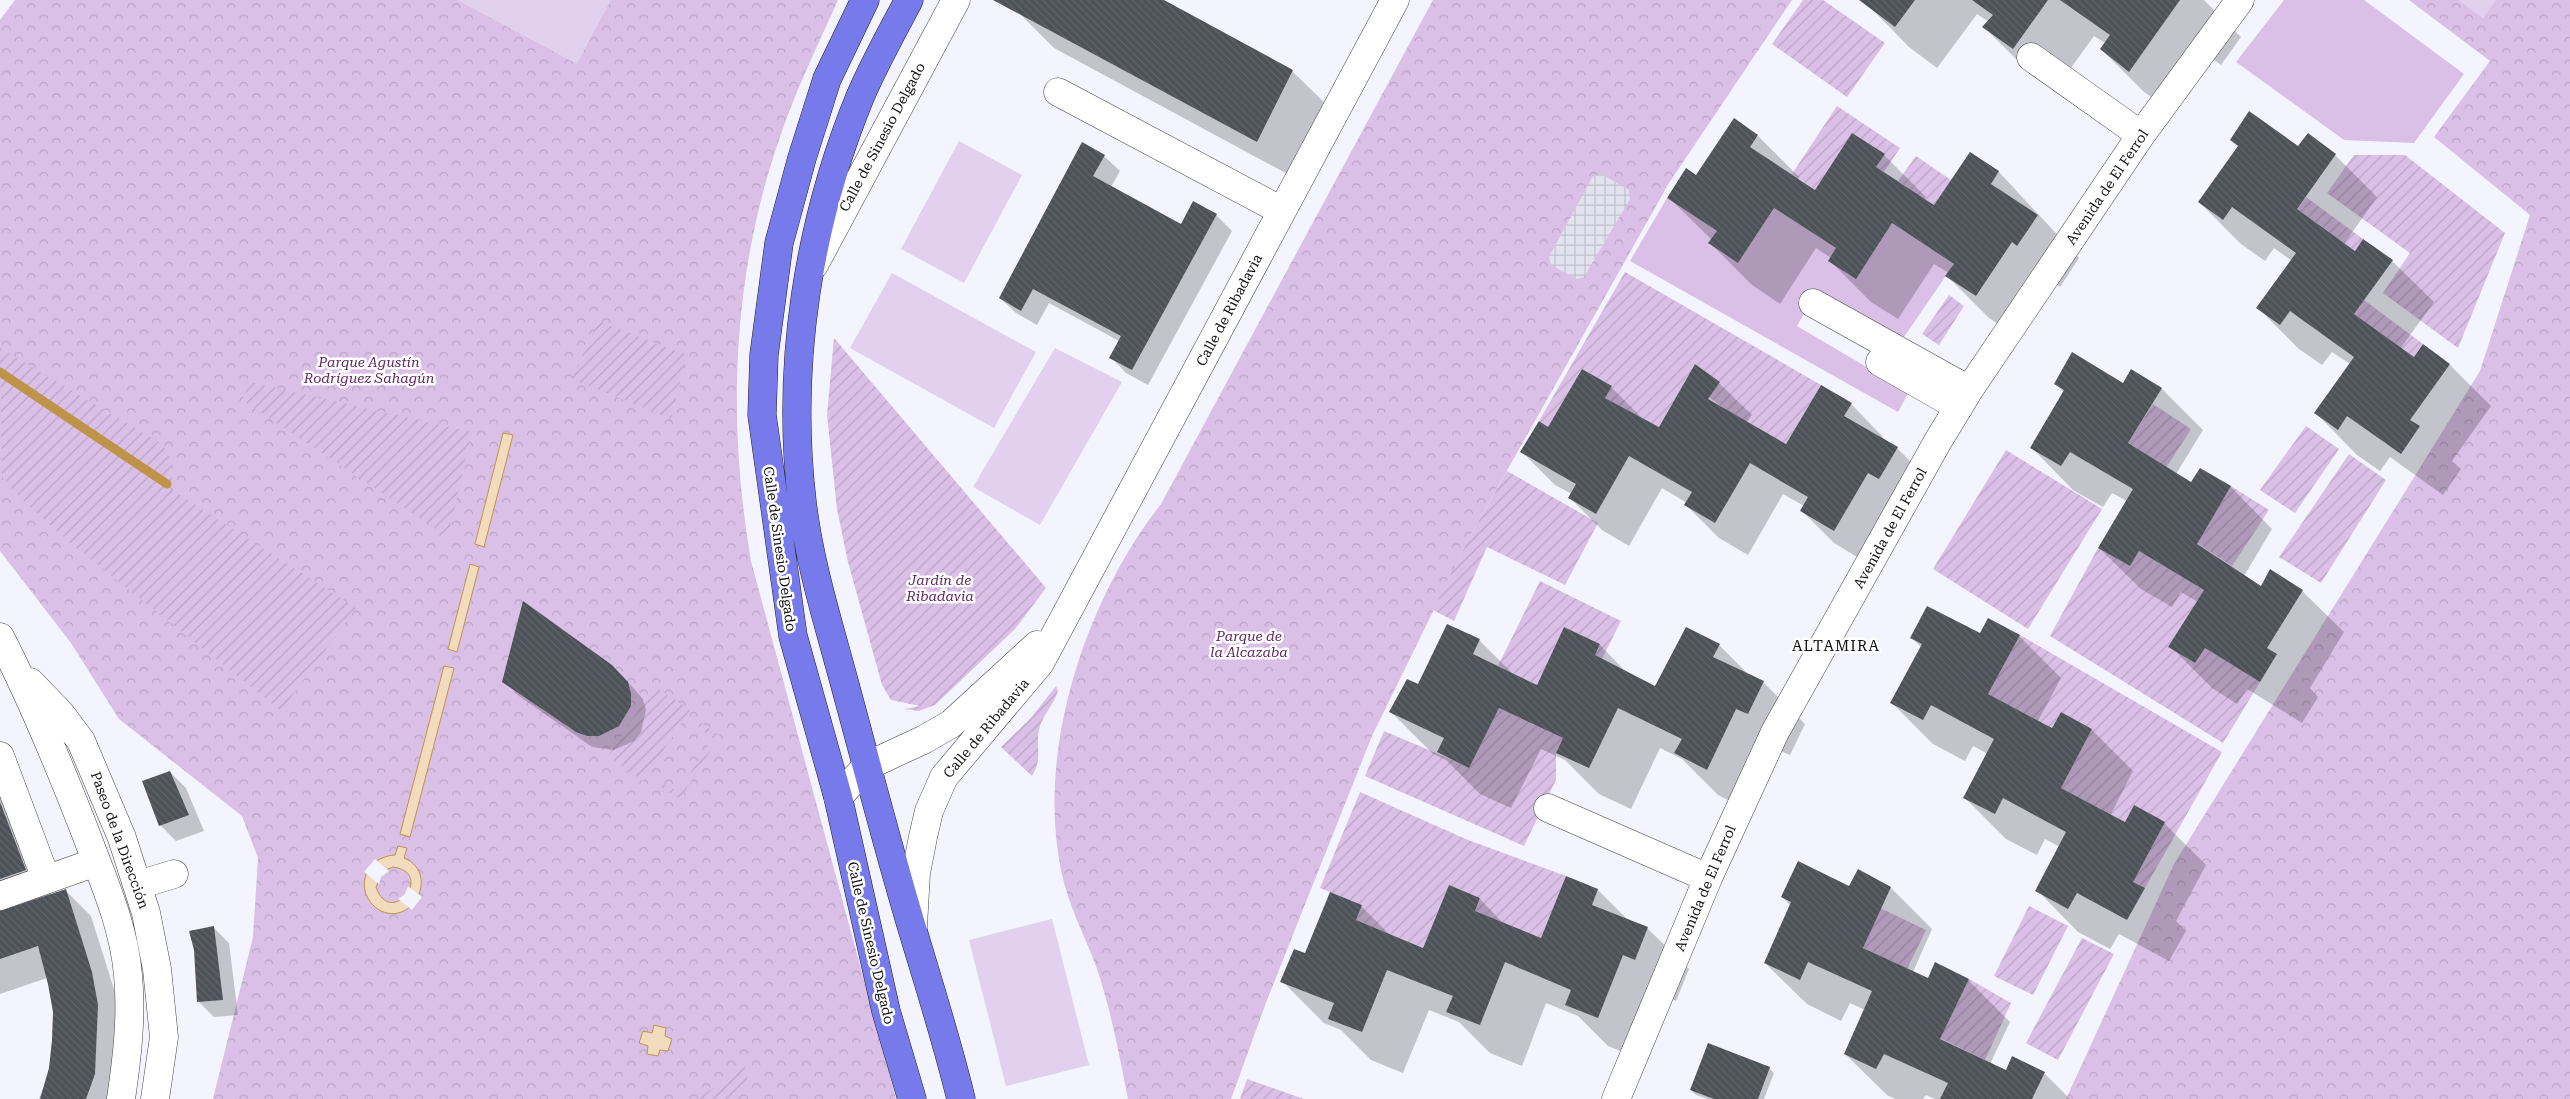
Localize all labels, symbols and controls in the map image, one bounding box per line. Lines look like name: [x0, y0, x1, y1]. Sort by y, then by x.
street label: Calle de Sinesio Delgado: [836, 60, 928, 214]
street label: Avenida de El Ferrol: [2063, 126, 2152, 248]
street label: Calle de Ribadavia: [1193, 251, 1266, 369]
park label: Parque Agustín Rodríguez Sahagún: [303, 354, 435, 386]
street label: Avenida de El Ferrol: [1850, 464, 1930, 591]
street label: Calle de Sinesio Delgado: [760, 466, 800, 632]
park label: Jardín de Ribadavia: [905, 572, 974, 604]
park label: Parque de la Alcazaba: [1210, 628, 1288, 660]
district label: ALTAMIRA: [1792, 637, 1880, 655]
street label: Calle de Ribadavia: [940, 675, 1032, 781]
street label: Paseo de la Dirección: [88, 769, 152, 911]
street label: Avenida de El Ferrol: [1671, 822, 1739, 953]
street label: Calle de Sinesio Delgado: [844, 860, 898, 1026]

